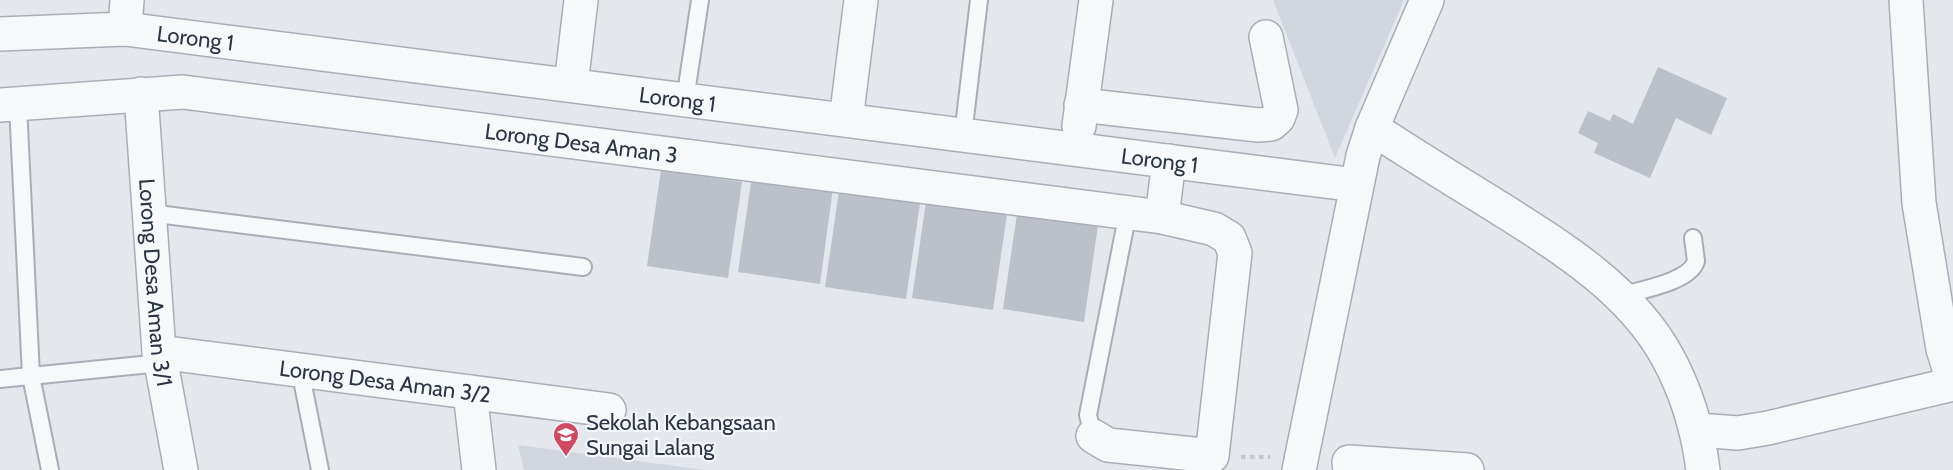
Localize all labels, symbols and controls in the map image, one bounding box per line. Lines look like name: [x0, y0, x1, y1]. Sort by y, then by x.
street label: Lorong 1: [155, 20, 235, 57]
street label: Lorong 1: [637, 81, 717, 118]
street label: Lorong Desa Aman 3: [483, 118, 679, 169]
street label: Lorong 1: [1120, 142, 1200, 179]
street label: Lorong Desa Aman 3/1: [133, 178, 178, 389]
street label: Lorong Desa Aman 3/2: [278, 355, 492, 409]
place label: Sekolah Kebangsaan Sungai Lalang: [586, 409, 776, 461]
school or university icon: Sekolah Kebangsaan Sungai Lalang: [551, 420, 581, 458]

